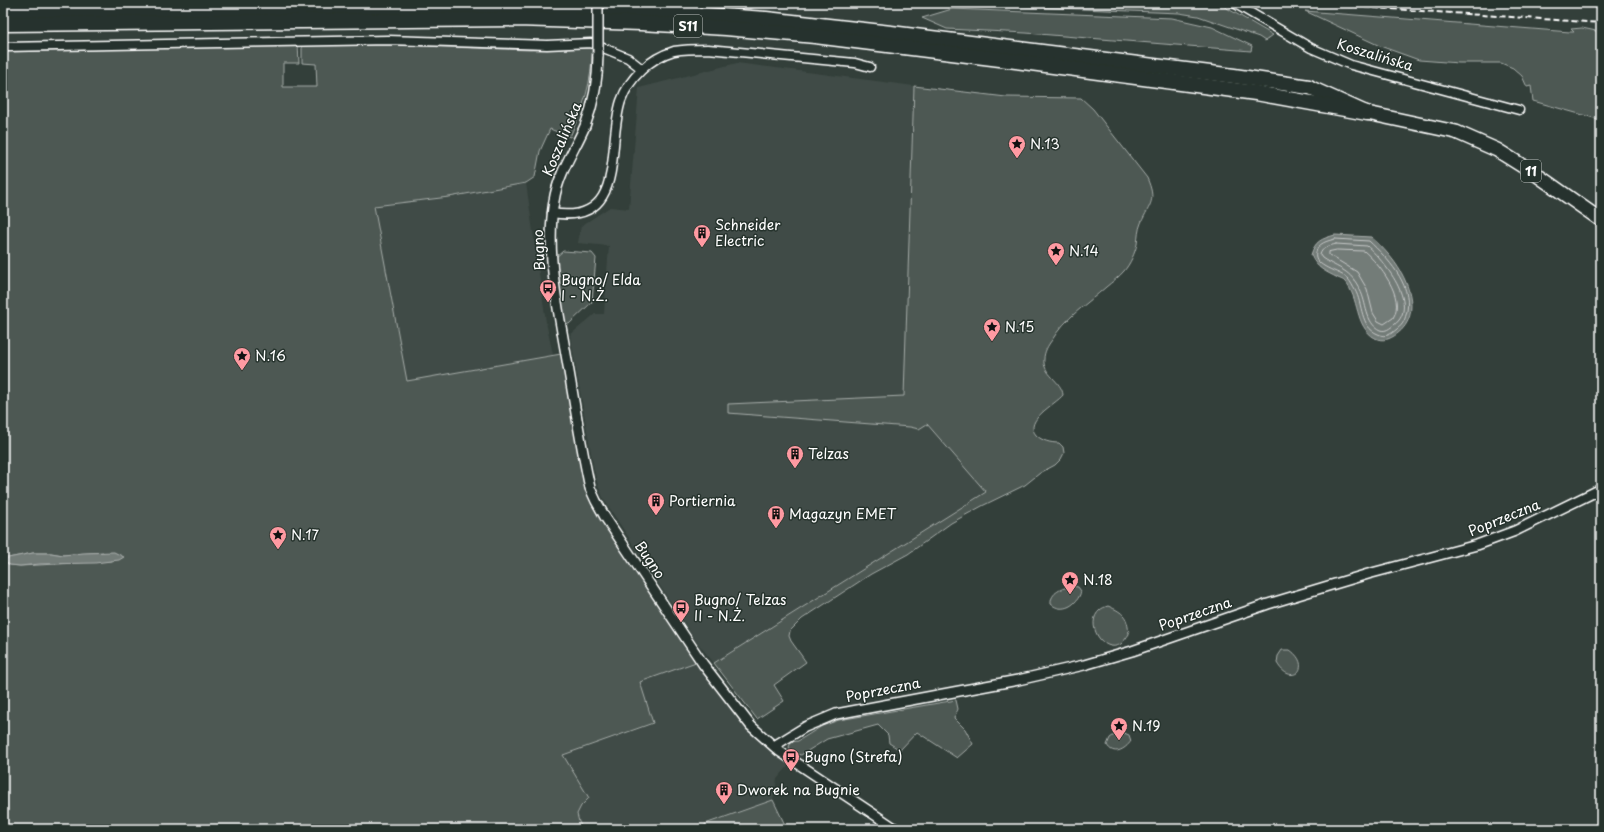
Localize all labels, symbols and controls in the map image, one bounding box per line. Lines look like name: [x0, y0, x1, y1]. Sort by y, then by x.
road number: S11: [674, 15, 702, 37]
street label: Koszalińska: [1334, 33, 1416, 76]
street label: Koszalińska: [536, 98, 587, 179]
place label: N.13: [1030, 133, 1060, 154]
place icon: N.13: [1007, 134, 1027, 159]
road number: 11: [1521, 160, 1541, 182]
place label: Schneider Electric: [715, 214, 781, 251]
building icon: Schneider Electric: [692, 223, 712, 248]
street label: Bugno: [527, 229, 550, 271]
place label: N.14: [1069, 240, 1099, 261]
place icon: N.14: [1046, 241, 1066, 266]
place label: Bugno/ Elda I - N.Ż.: [561, 269, 641, 306]
bus stop icon: Bugno/ Elda I - N.Ż.: [538, 278, 558, 303]
place label: N.15: [1005, 316, 1034, 337]
place icon: N.15: [982, 317, 1002, 342]
place label: N.16: [255, 345, 286, 366]
place icon: N.16: [232, 346, 252, 371]
place label: Telzas: [808, 443, 849, 464]
building icon: Telzas: [785, 444, 805, 469]
place label: Portiernia: [669, 490, 736, 511]
building icon: Portiernia: [646, 491, 666, 516]
street label: Poprzeczna: [1465, 494, 1543, 541]
place label: Magazyn EMET: [789, 503, 897, 524]
building icon: Magazyn EMET: [766, 504, 786, 529]
place label: N.17: [291, 524, 320, 545]
place icon: N.17: [268, 525, 288, 550]
street label: Bugno: [630, 537, 671, 583]
place label: N.18: [1083, 569, 1113, 590]
place icon: N.18: [1060, 570, 1080, 595]
place label: Bugno/ Telzas II - N.Ż.: [694, 589, 786, 626]
street label: Poprzeczna: [1156, 591, 1234, 636]
bus stop icon: Bugno/ Telzas II - N.Ż.: [671, 598, 691, 623]
street label: Poprzeczna: [844, 672, 922, 707]
place label: N.19: [1132, 715, 1161, 736]
place icon: N.19: [1109, 716, 1129, 741]
place label: Bugno (Strefa): [804, 746, 903, 767]
bus stop icon: Bugno (Strefa): [781, 747, 801, 772]
place label: Dworek na Bugnie: [737, 779, 860, 800]
building icon: Dworek na Bugnie: [714, 780, 734, 805]

